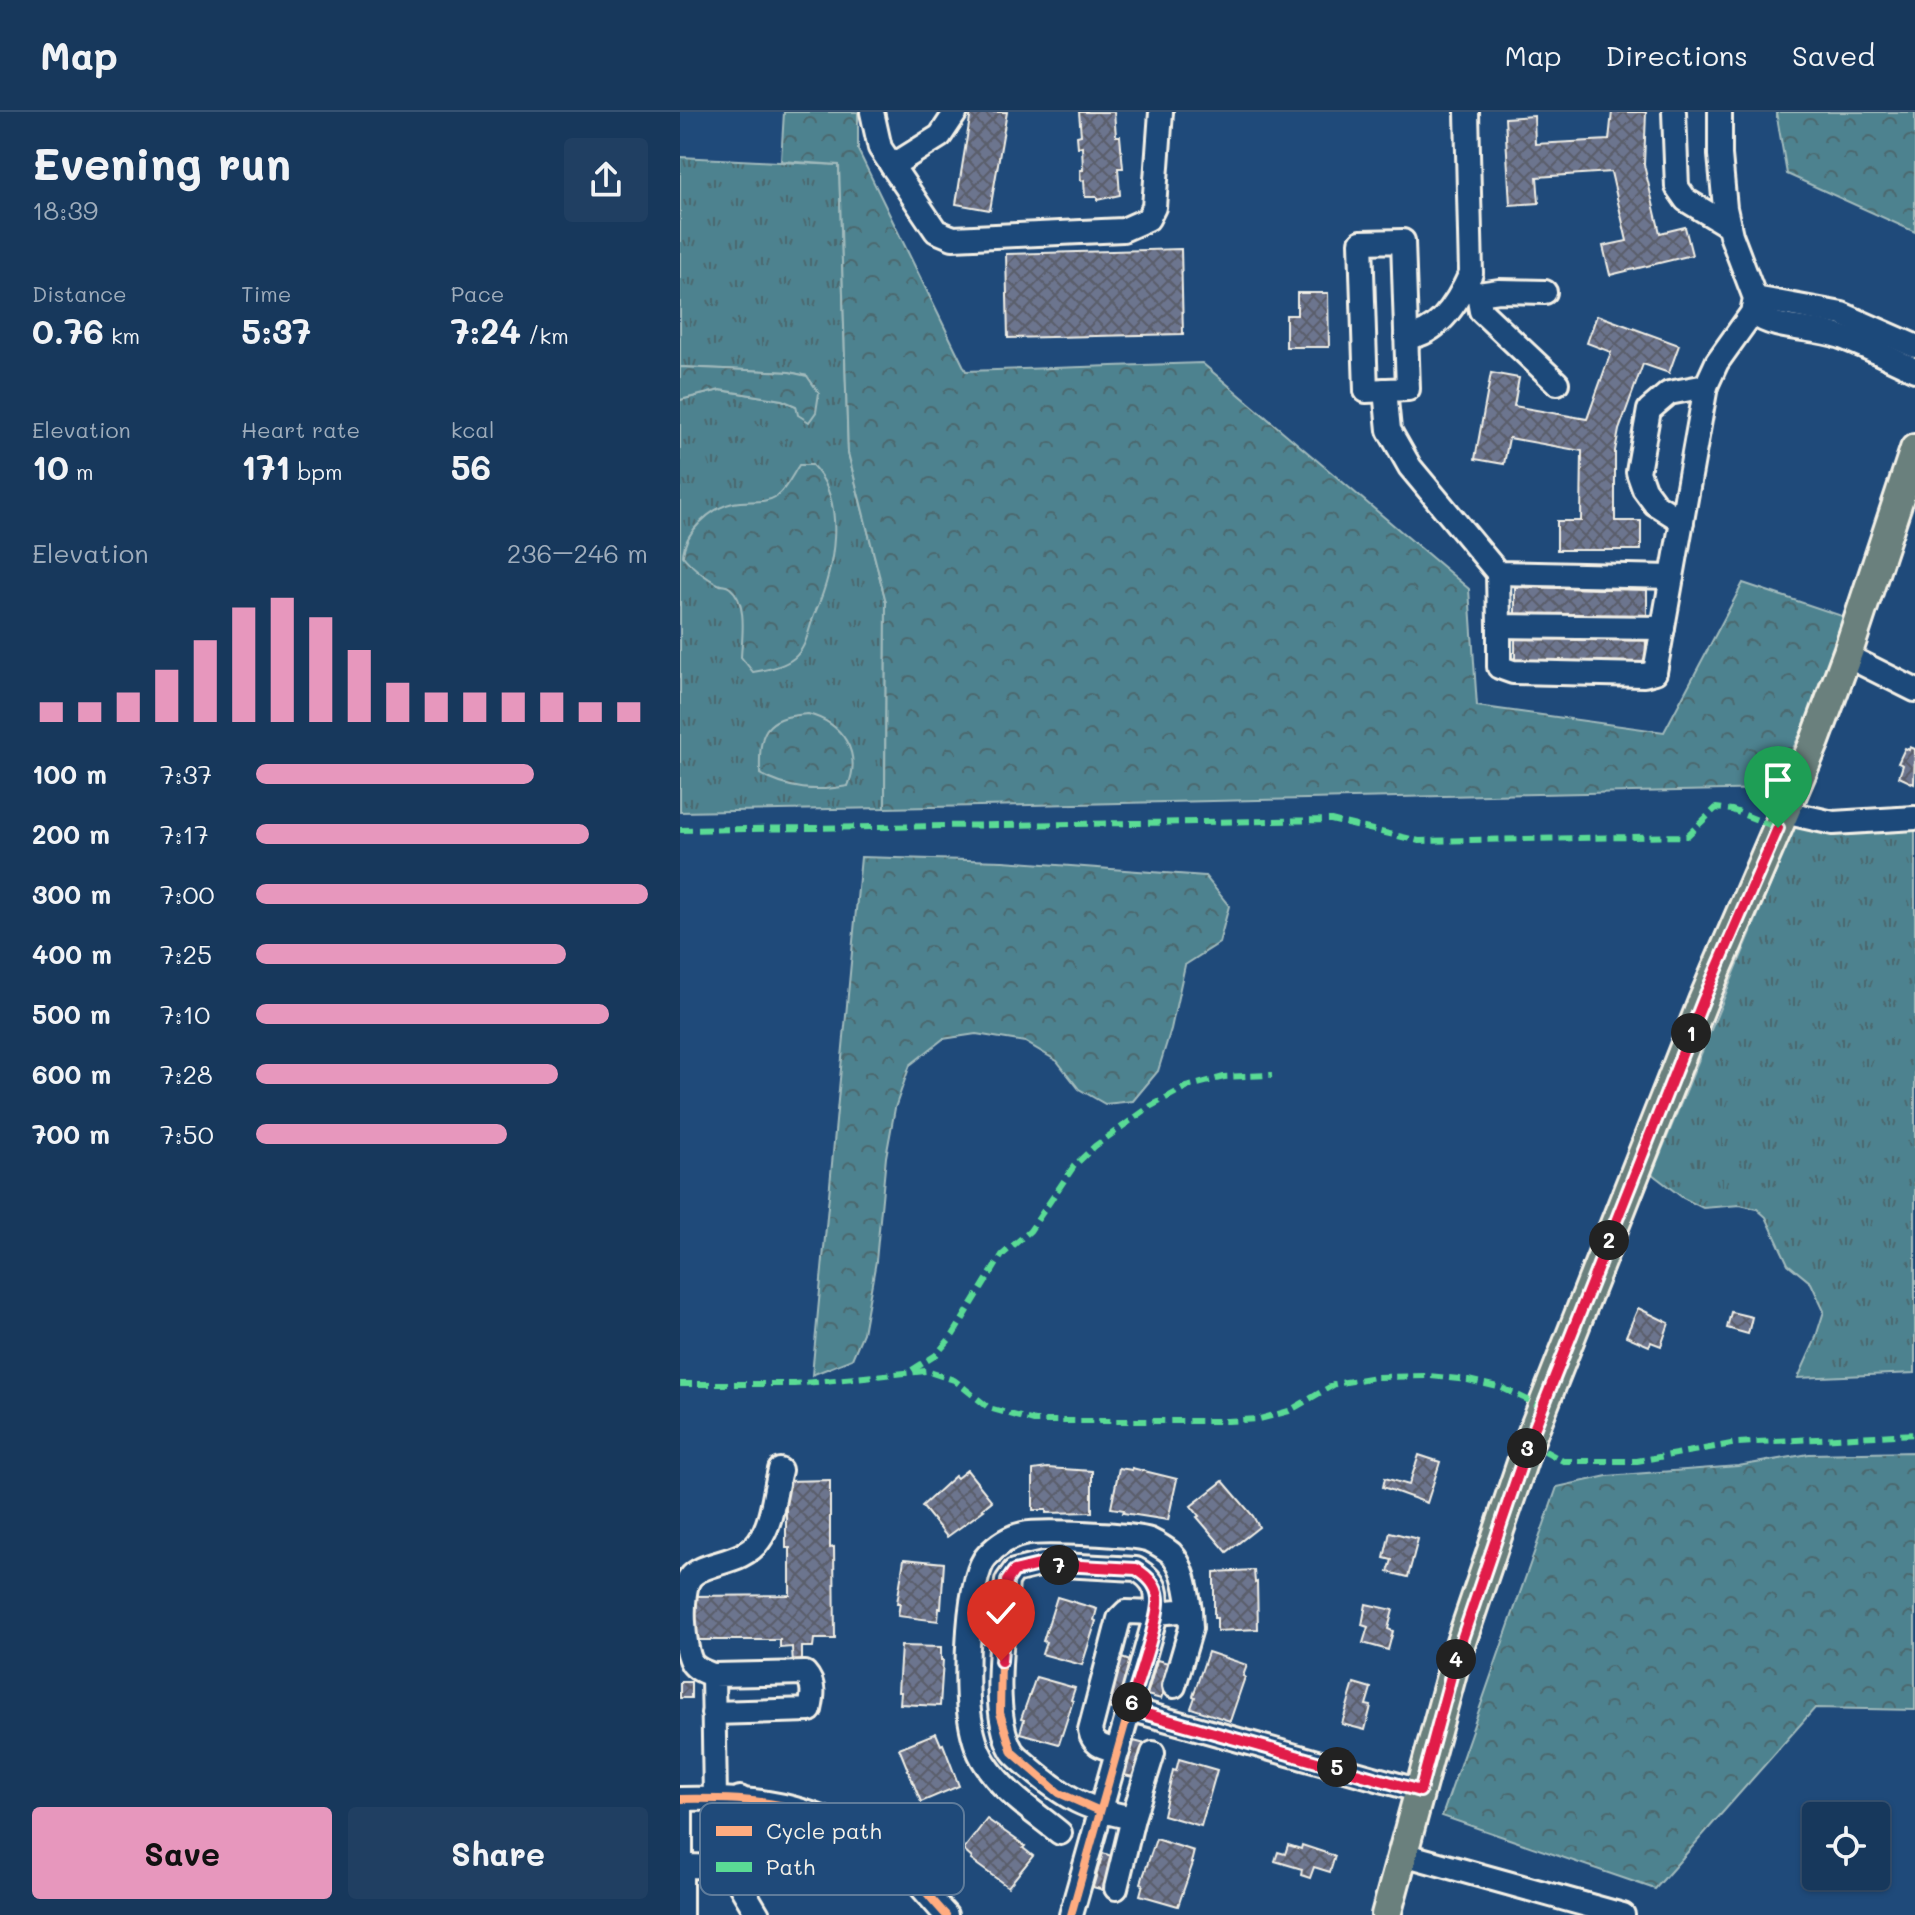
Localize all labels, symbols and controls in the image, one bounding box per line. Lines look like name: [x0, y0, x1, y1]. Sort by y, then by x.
text: Map: [40, 30, 118, 80]
text: Map: [1505, 37, 1562, 73]
text: Directions: [1606, 37, 1748, 73]
text: Saved: [1792, 37, 1875, 73]
text: Evening run: [32, 134, 291, 191]
button: share: [564, 138, 648, 222]
text: 18:39: [32, 193, 98, 227]
text: Distance: [32, 279, 127, 308]
text: Time: [241, 279, 291, 308]
text: Pace: [451, 279, 504, 308]
text: 0.76: [32, 308, 104, 353]
text: 5:37: [241, 308, 311, 353]
text: 7:24: [451, 308, 521, 353]
text: km: [104, 321, 140, 350]
text: /km: [521, 321, 569, 350]
text: Elevation: [32, 415, 131, 444]
text: Heart rate: [241, 415, 360, 444]
text: kcal: [451, 415, 495, 444]
text: 10: [32, 444, 69, 489]
text: 171: [241, 444, 290, 489]
text: 56: [451, 444, 491, 489]
text: m: [69, 457, 94, 486]
text: bpm: [290, 457, 343, 486]
text: Elevation: [32, 536, 149, 570]
text: 236–246 m: [507, 536, 648, 570]
pin: [1744, 746, 1812, 828]
text: 100 m: [32, 757, 107, 791]
text: 7:37: [160, 757, 212, 791]
icon: arrive: [1756, 758, 1800, 802]
text: 200 m: [32, 817, 110, 851]
text: 7:17: [160, 817, 209, 851]
text: 300 m: [32, 877, 111, 911]
text: 7:00: [160, 877, 215, 911]
text: 400 m: [32, 937, 112, 971]
text: 7:25: [160, 937, 212, 971]
text: 500 m: [32, 997, 111, 1031]
text: 7:10: [160, 997, 210, 1031]
pin: 1: [1671, 1013, 1711, 1053]
text: 1: [1686, 1018, 1696, 1047]
text: 600 m: [32, 1057, 111, 1091]
text: 7:28: [160, 1057, 213, 1091]
text: 700 m: [32, 1117, 110, 1151]
text: 7:50: [160, 1117, 214, 1151]
pin: 2: [1589, 1220, 1629, 1260]
text: 2: [1603, 1225, 1615, 1254]
pin: 3: [1507, 1428, 1547, 1468]
text: 3: [1520, 1433, 1534, 1462]
pin: 7: [1039, 1545, 1079, 1585]
text: 7: [1053, 1550, 1065, 1579]
pin: [967, 1579, 1035, 1661]
icon: check: [979, 1591, 1023, 1635]
pin: 4: [1436, 1639, 1476, 1679]
text: 4: [1449, 1644, 1463, 1673]
pin: 6: [1112, 1682, 1152, 1722]
text: 6: [1125, 1687, 1139, 1716]
pin: 5: [1317, 1747, 1357, 1787]
text: 5: [1331, 1752, 1343, 1781]
map controls: [1802, 1802, 1890, 1890]
button: locate: [1802, 1802, 1890, 1890]
legend: [700, 1803, 964, 1895]
button: Save: [32, 1807, 332, 1899]
button: Share: [348, 1807, 648, 1899]
text: Cycle path: [766, 1816, 882, 1845]
text: Path: [766, 1852, 815, 1881]

